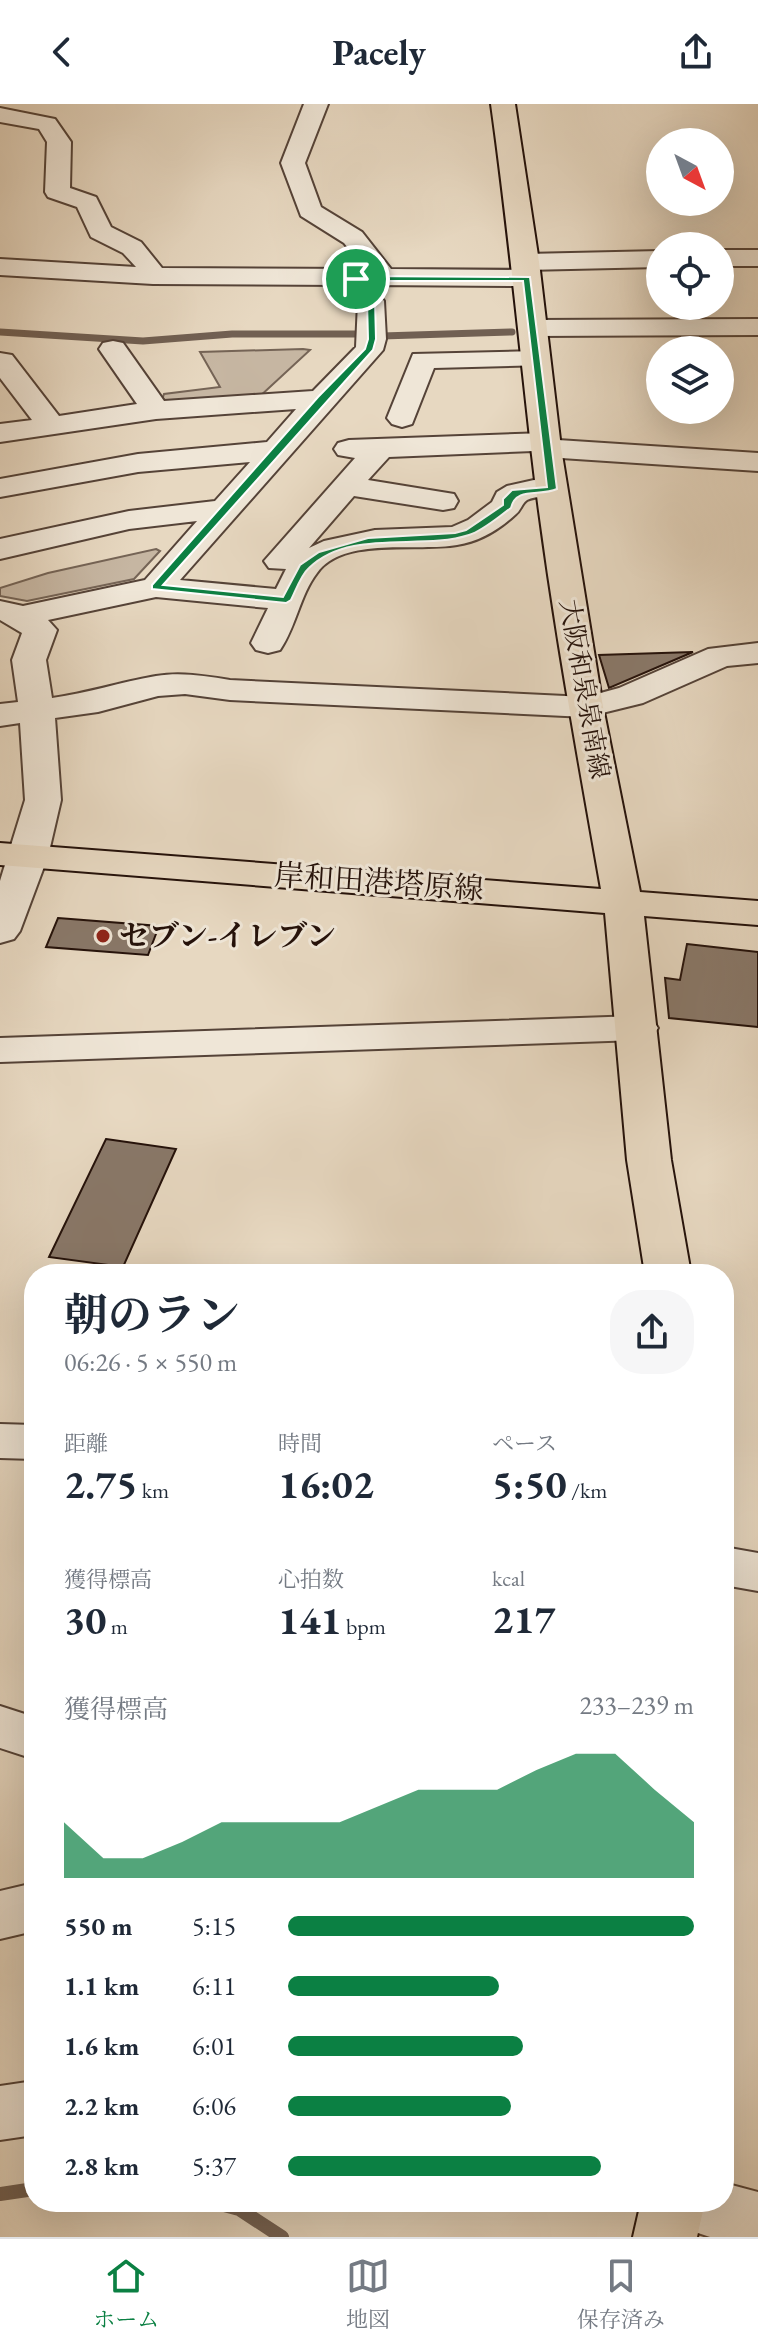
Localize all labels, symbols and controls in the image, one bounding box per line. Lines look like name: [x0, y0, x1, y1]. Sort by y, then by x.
text: Pacely: [332, 29, 426, 76]
icon: back: [40, 30, 84, 74]
icon: share: [674, 30, 718, 74]
north arrow: [646, 128, 734, 216]
map controls: [646, 128, 734, 424]
button: locate: [646, 232, 734, 320]
pin: [322, 245, 390, 313]
icon: arrive: [334, 257, 378, 301]
button: layers: [646, 336, 734, 424]
street label: 大阪和泉泉南線: [552, 596, 618, 782]
street label: 岸和田港塔原線: [273, 855, 485, 908]
place label: セブン-イレブン: [119, 916, 336, 955]
marker: セブン-イレブン: [94, 927, 112, 945]
text: 朝のラン: [64, 1286, 240, 1343]
button: share: [610, 1290, 694, 1374]
text: 06:26 · 5 × 550 m: [64, 1345, 237, 1379]
text: 距離: [64, 1429, 108, 1458]
text: 時間: [278, 1429, 322, 1458]
text: ペース: [492, 1429, 557, 1458]
text: 2.75: [64, 1458, 137, 1510]
text: 16:02: [278, 1458, 374, 1510]
text: 5:50: [492, 1458, 567, 1510]
text: km: [137, 1476, 169, 1505]
text: /km: [567, 1476, 607, 1505]
text: kcal: [492, 1564, 525, 1593]
text: 獲得標高: [64, 1565, 152, 1594]
text: 心拍数: [278, 1565, 344, 1594]
text: 217: [492, 1593, 555, 1645]
text: 30: [64, 1594, 106, 1646]
text: 141: [278, 1594, 341, 1646]
text: m: [106, 1612, 128, 1641]
text: bpm: [341, 1612, 386, 1641]
text: 233–239 m: [579, 1688, 694, 1722]
text: 獲得標高: [64, 1692, 168, 1726]
text: 550 m: [64, 1909, 132, 1943]
text: 5:15: [192, 1909, 236, 1943]
text: 1.1 km: [64, 1969, 139, 2003]
text: 6:11: [192, 1969, 236, 2003]
text: 1.6 km: [64, 2029, 139, 2063]
text: 6:01: [192, 2029, 236, 2063]
text: 2.2 km: [64, 2089, 139, 2123]
text: 6:06: [192, 2089, 236, 2123]
text: 2.8 km: [64, 2149, 139, 2183]
text: 5:37: [192, 2149, 236, 2183]
tab: ホーム: [93, 2254, 159, 2334]
tab: 地図: [346, 2254, 390, 2334]
tab: 保存済み: [577, 2254, 665, 2334]

